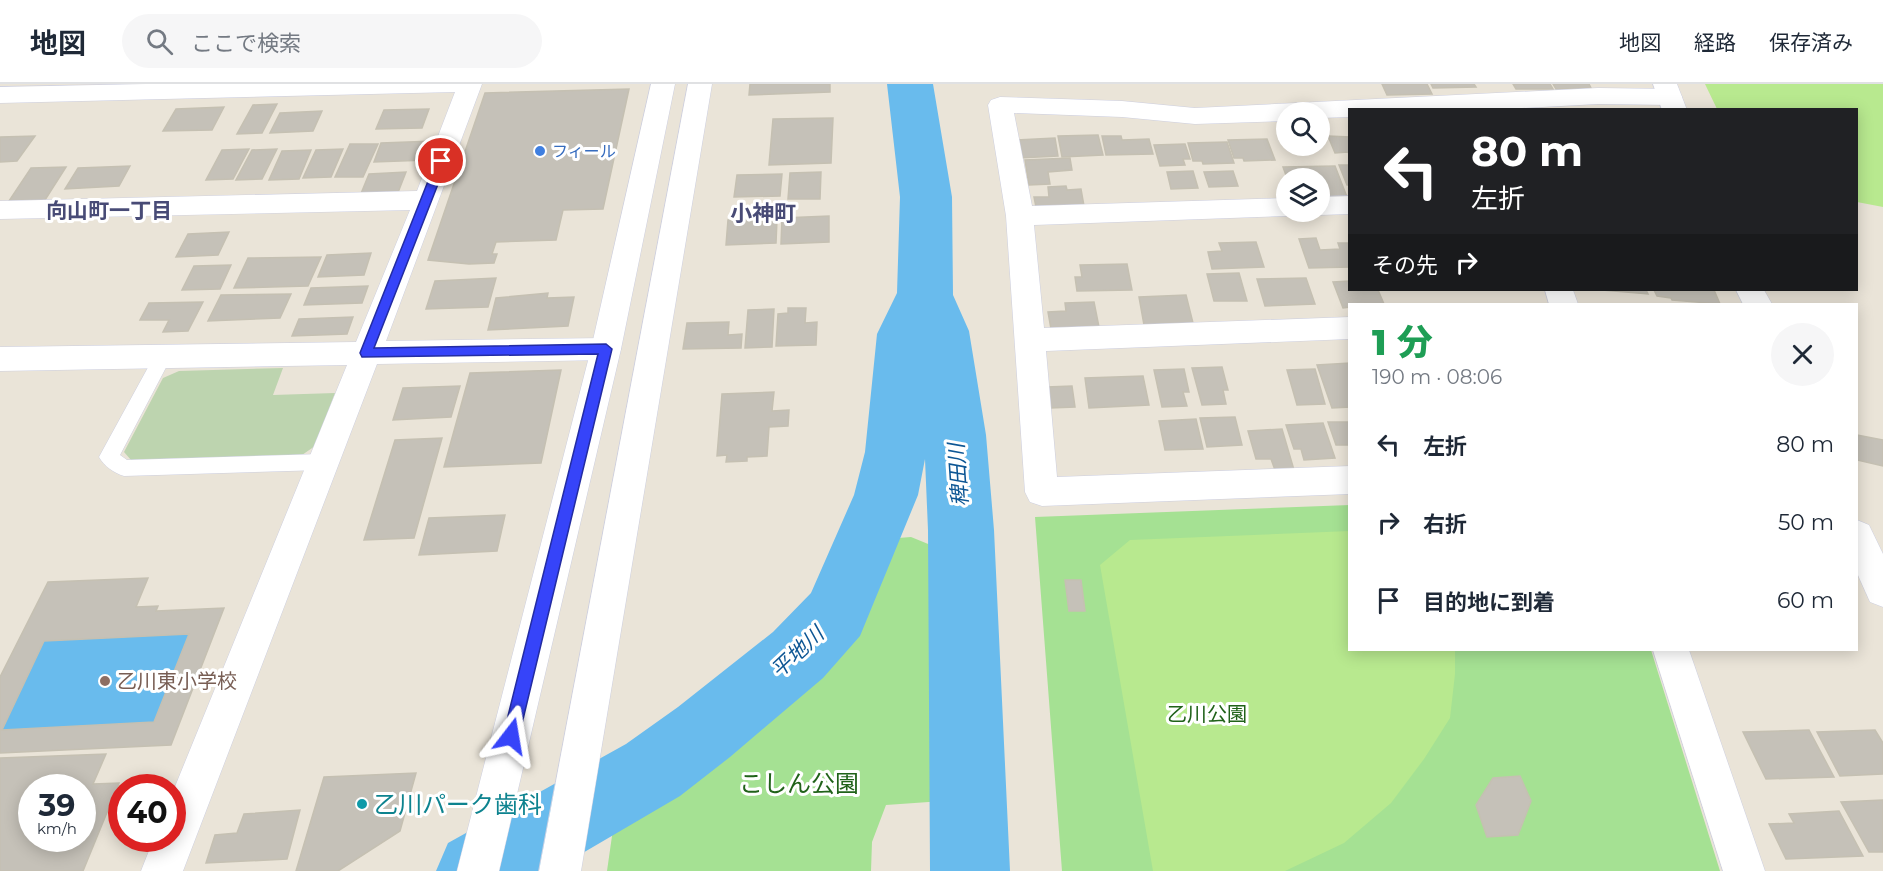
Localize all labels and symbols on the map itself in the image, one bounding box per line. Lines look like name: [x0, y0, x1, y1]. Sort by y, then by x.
pin: [415, 135, 466, 186]
place label: フィール: [552, 142, 616, 161]
marker: フィール: [533, 144, 547, 158]
district label: 向山町一丁目: [46, 198, 172, 223]
district label: 小神町: [730, 200, 796, 227]
water label: 稗田川: [943, 441, 973, 507]
water label: 平地川: [765, 620, 830, 683]
place label: 乙川東小学校: [117, 669, 237, 693]
marker: 乙川東小学校: [98, 674, 112, 688]
park label: 乙川公園: [1167, 702, 1247, 726]
position arrow: [479, 704, 543, 768]
park label: こしん公園: [739, 769, 859, 798]
speed limit sign: 40: [108, 774, 186, 852]
place label: 乙川パーク歯科: [374, 790, 542, 819]
marker: 乙川パーク歯科: [355, 797, 369, 811]

